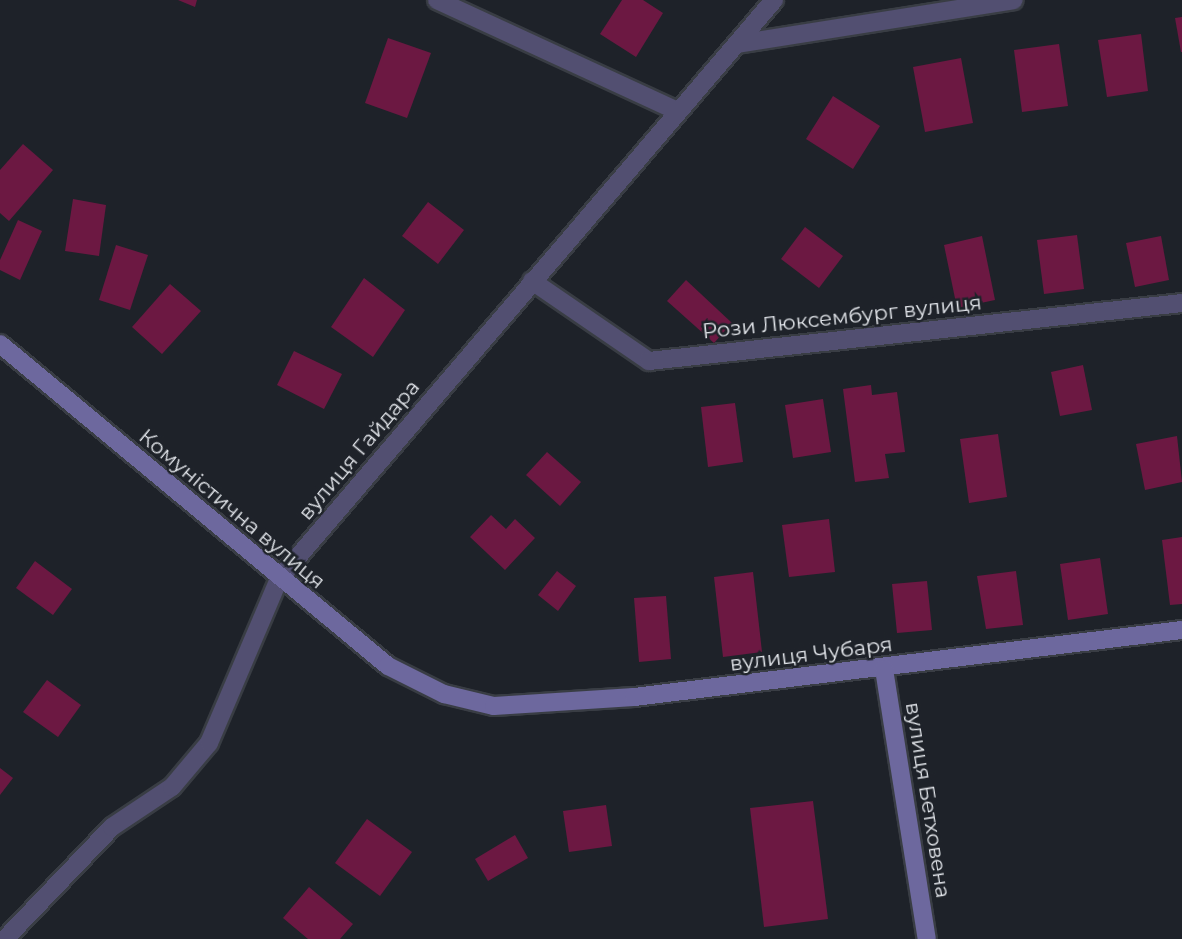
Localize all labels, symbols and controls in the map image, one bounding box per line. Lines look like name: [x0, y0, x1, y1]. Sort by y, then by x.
street label: Рози Люксембург вулиця: [701, 290, 983, 344]
street label: вулиця Гайдара: [293, 375, 425, 525]
street label: Комуністична вулиця: [134, 424, 330, 594]
street label: вулиця Чубаря: [728, 632, 894, 676]
street label: вулиця Бетховена: [900, 700, 956, 900]

